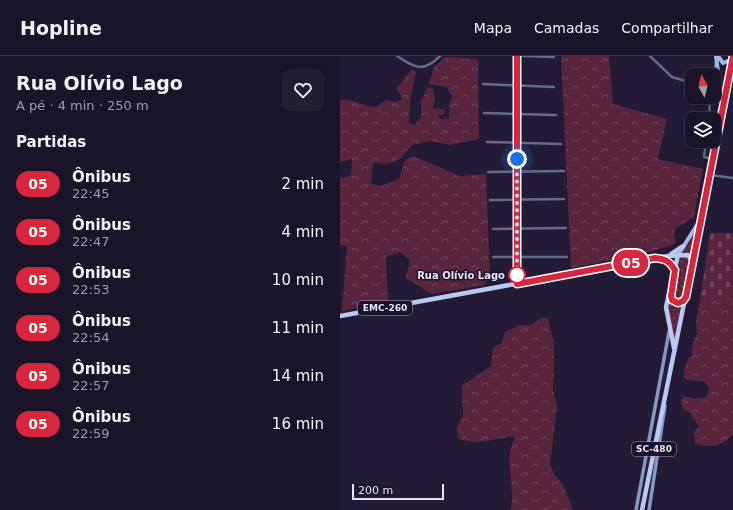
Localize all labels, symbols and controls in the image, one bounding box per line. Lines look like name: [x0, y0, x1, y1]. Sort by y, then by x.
text: Hopline: [20, 17, 102, 39]
text: Mapa: [474, 20, 512, 36]
text: Camadas: [534, 20, 599, 36]
text: Compartilhar: [621, 20, 713, 36]
north arrow: [685, 68, 721, 104]
map controls: [685, 68, 721, 148]
button: heart: [282, 69, 324, 111]
text: Rua Olívio Lago: [16, 72, 183, 94]
text: A pé · 4 min · 250 m: [16, 98, 149, 113]
button: layers: [685, 112, 721, 148]
text: Partidas: [16, 133, 86, 151]
your location: [507, 149, 527, 169]
text: Ônibus: [72, 168, 131, 186]
text: 2 min: [281, 175, 324, 193]
text: 05: [28, 176, 48, 192]
text: 22:45: [72, 186, 109, 201]
text: Ônibus: [72, 216, 131, 234]
text: 4 min: [281, 223, 324, 241]
text: 05: [28, 224, 48, 240]
text: 22:47: [72, 234, 109, 249]
line badge: 05: [613, 250, 649, 276]
text: 05: [621, 255, 641, 271]
text: Ônibus: [72, 264, 131, 282]
marker: Rua Olívio Lago: [508, 266, 526, 284]
place label: Rua Olívio Lago: [417, 270, 505, 281]
text: 10 min: [272, 271, 324, 289]
text: 05: [28, 272, 48, 288]
text: 22:53: [72, 282, 109, 297]
road number: EMC-260: [358, 301, 412, 315]
text: Ônibus: [72, 312, 131, 330]
text: 11 min: [272, 319, 324, 337]
text: 05: [28, 320, 48, 336]
text: 22:54: [72, 330, 109, 345]
text: Ônibus: [72, 360, 131, 378]
text: 14 min: [272, 367, 324, 385]
text: 05: [28, 368, 48, 384]
text: 22:57: [72, 378, 109, 393]
text: Ônibus: [72, 408, 131, 426]
text: 16 min: [272, 415, 324, 433]
text: 05: [28, 416, 48, 432]
text: 22:59: [72, 426, 109, 441]
road number: SC-480: [632, 442, 676, 456]
scale bar: [352, 482, 444, 501]
text: 200 m: [358, 484, 393, 497]

